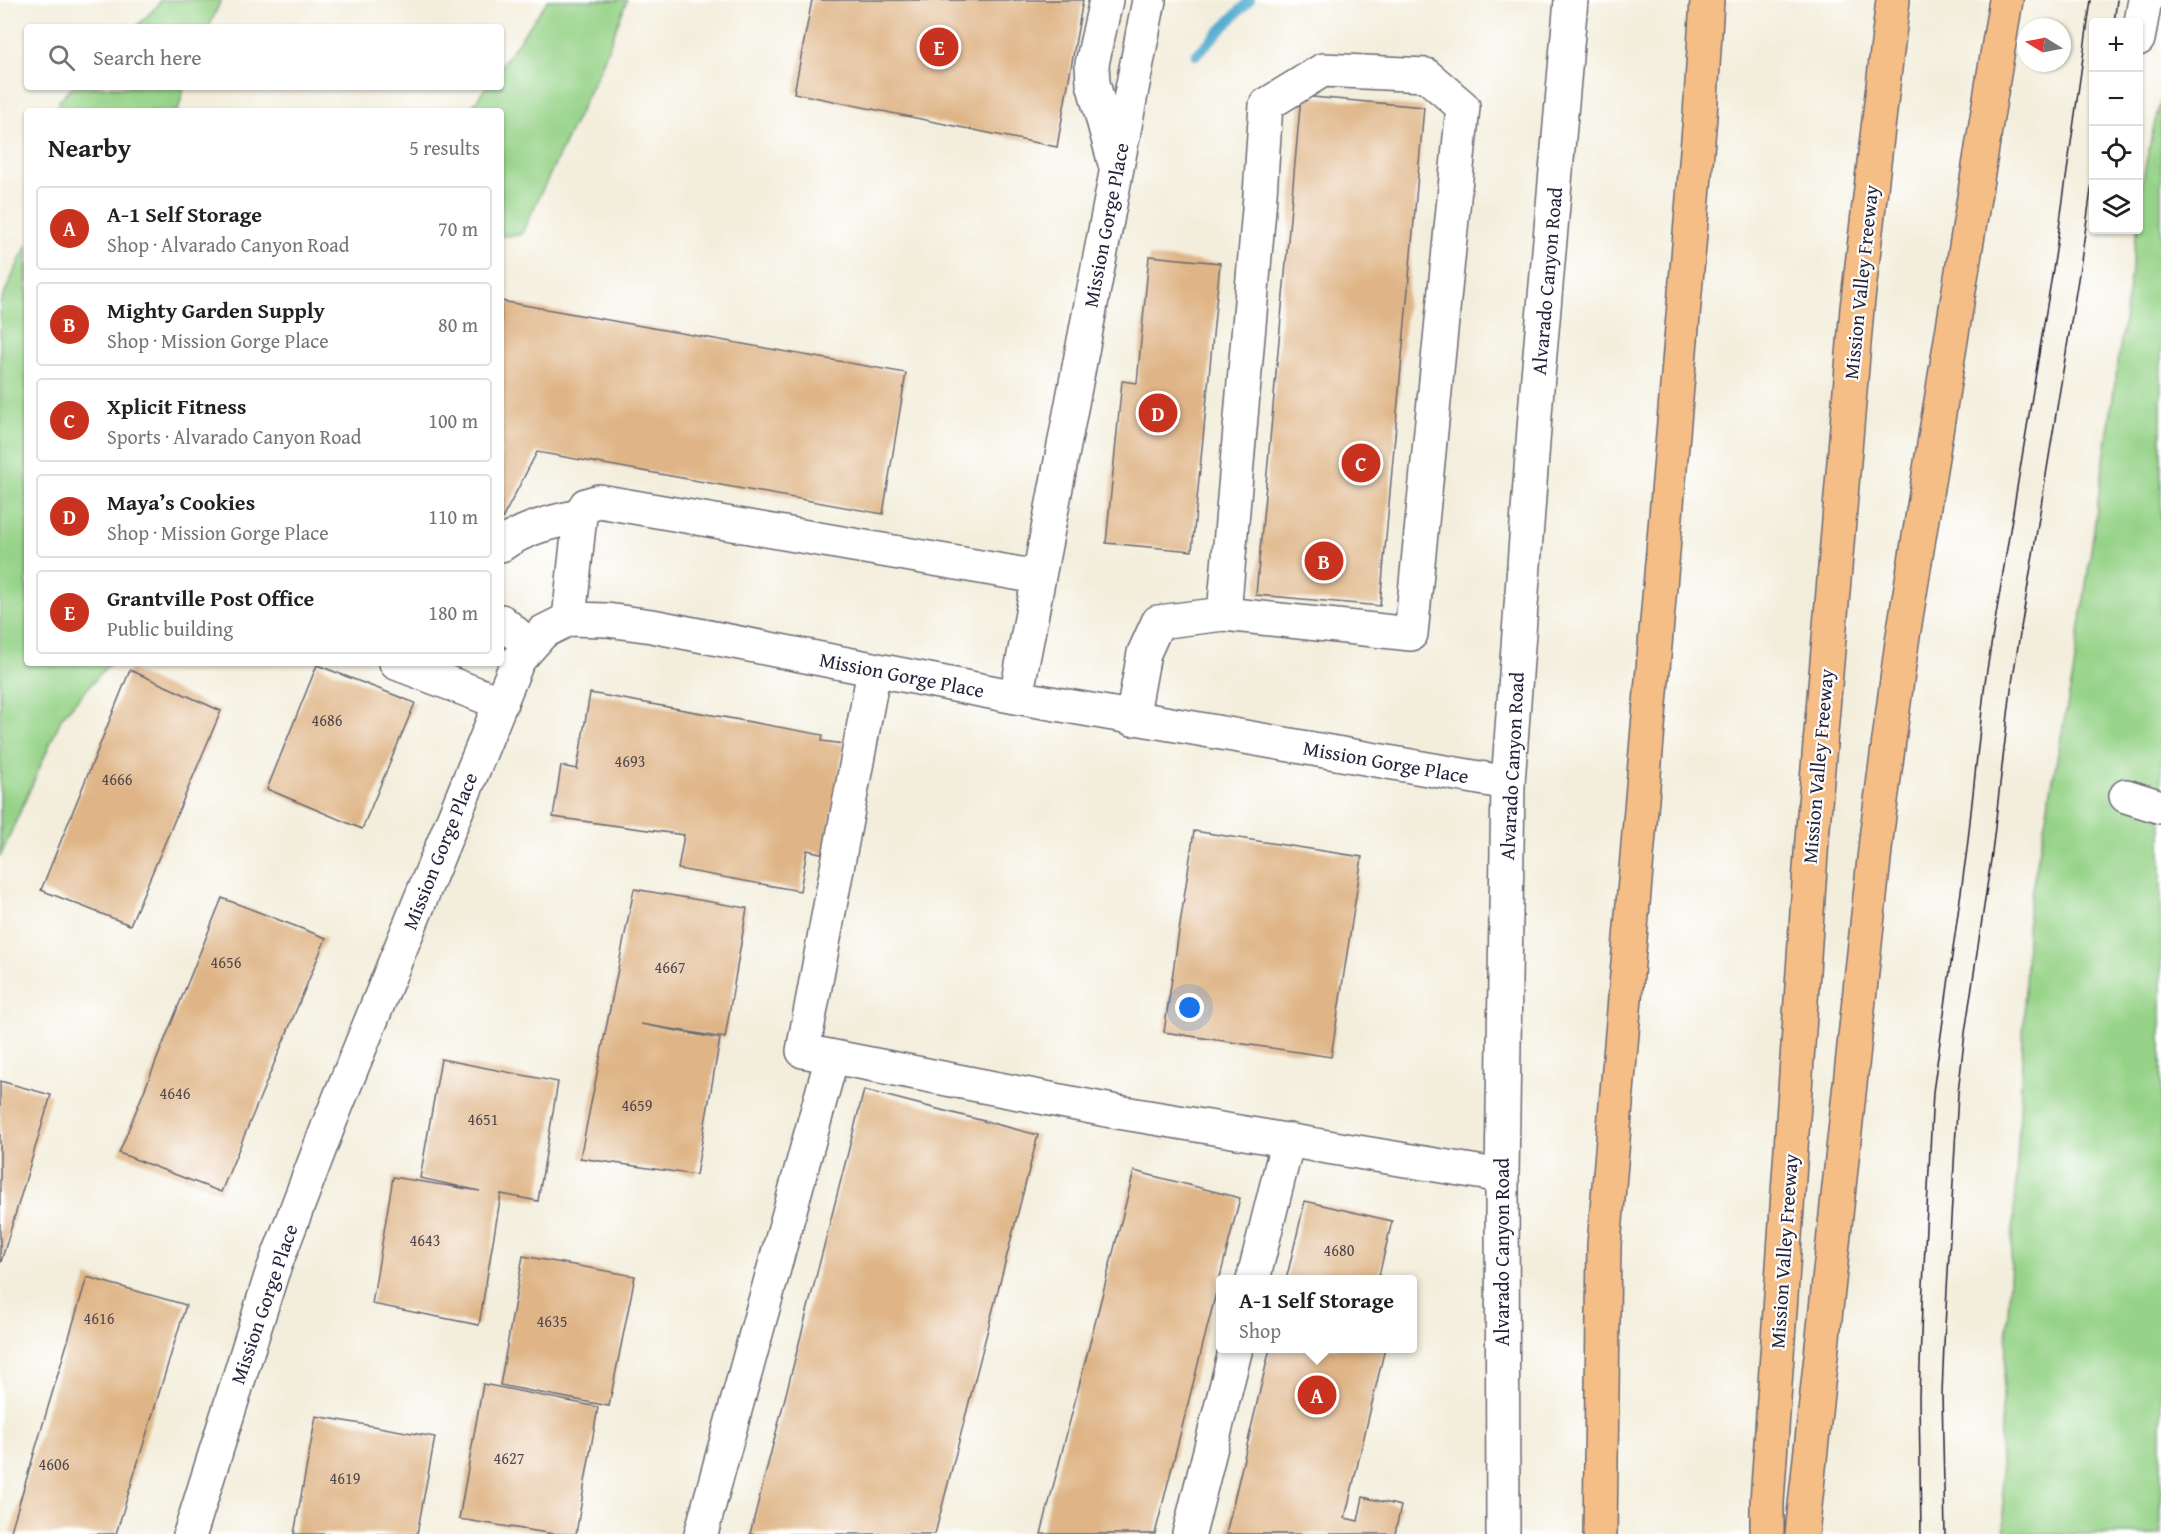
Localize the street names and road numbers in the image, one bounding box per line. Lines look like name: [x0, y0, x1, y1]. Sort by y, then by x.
street label: Mission Gorge Place: [1075, 140, 1136, 310]
street label: Mission Valley Freeway: [1836, 183, 1885, 381]
street label: Alvarado Canyon Road: [1524, 186, 1569, 376]
street label: Mission Gorge Place: [817, 644, 987, 705]
street label: Mission Valley Freeway: [1795, 667, 1840, 865]
street label: Alvarado Canyon Road: [1492, 671, 1531, 861]
street label: Mission Gorge Place: [1301, 733, 1471, 790]
street label: Mission Gorge Place: [395, 768, 484, 934]
street label: Mission Valley Freeway: [1762, 1152, 1805, 1349]
street label: Alvarado Canyon Road: [1487, 1158, 1516, 1346]
street label: Mission Gorge Place: [223, 1220, 304, 1388]

